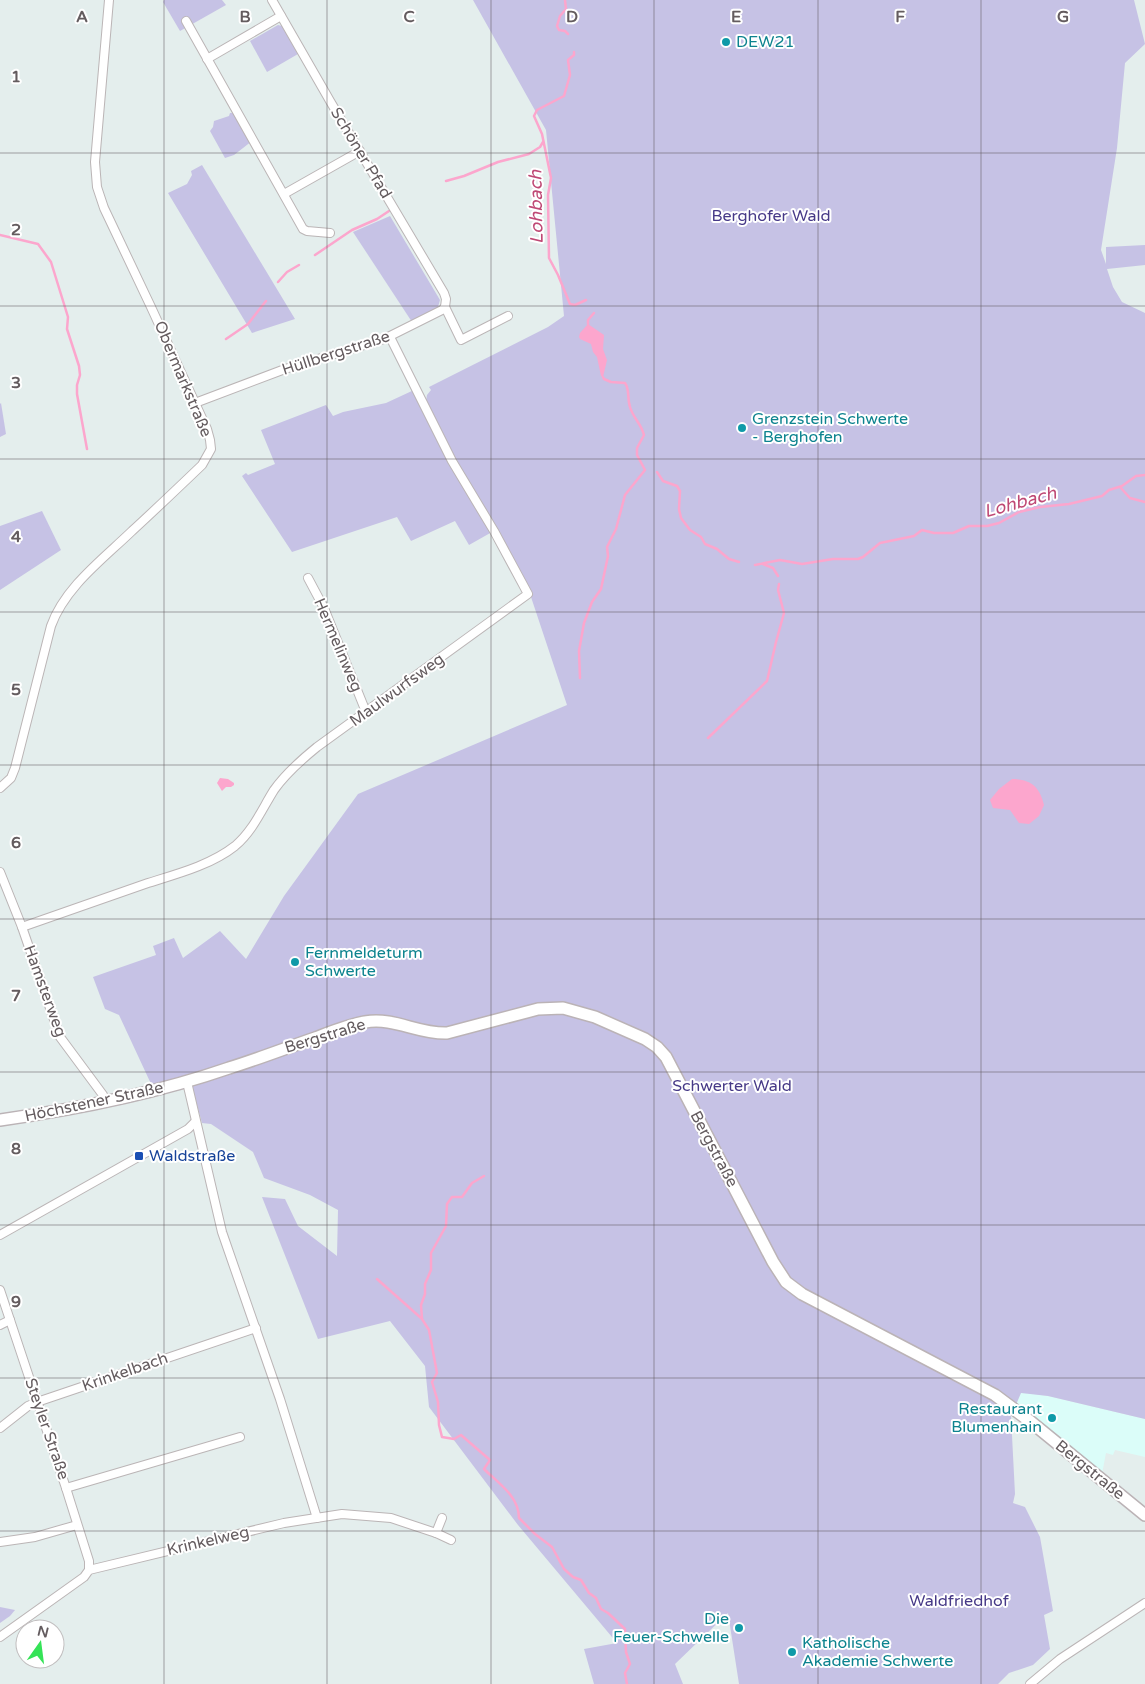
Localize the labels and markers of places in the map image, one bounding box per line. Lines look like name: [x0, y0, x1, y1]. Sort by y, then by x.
place label: DEW21: [736, 32, 795, 52]
marker: DEW21: [720, 36, 732, 48]
place label: Grenzstein Schwerte - Berghofen: [752, 409, 908, 447]
marker: Grenzstein Schwerte - Berghofen: [736, 422, 748, 434]
place label: Fernmeldeturm Schwerte: [305, 943, 423, 981]
marker: Fernmeldeturm Schwerte: [289, 956, 301, 968]
place label: Waldstraße: [149, 1146, 235, 1166]
marker: Waldstraße: [133, 1150, 145, 1162]
place label: Restaurant Blumenhain: [951, 1399, 1042, 1437]
marker: Restaurant Blumenhain: [1046, 1412, 1058, 1424]
place label: Die Feuer-Schwelle: [613, 1609, 729, 1647]
marker: Die Feuer-Schwelle: [733, 1622, 745, 1634]
place label: Katholische Akademie Schwerte: [802, 1633, 953, 1671]
marker: Katholische Akademie Schwerte: [786, 1646, 798, 1658]

